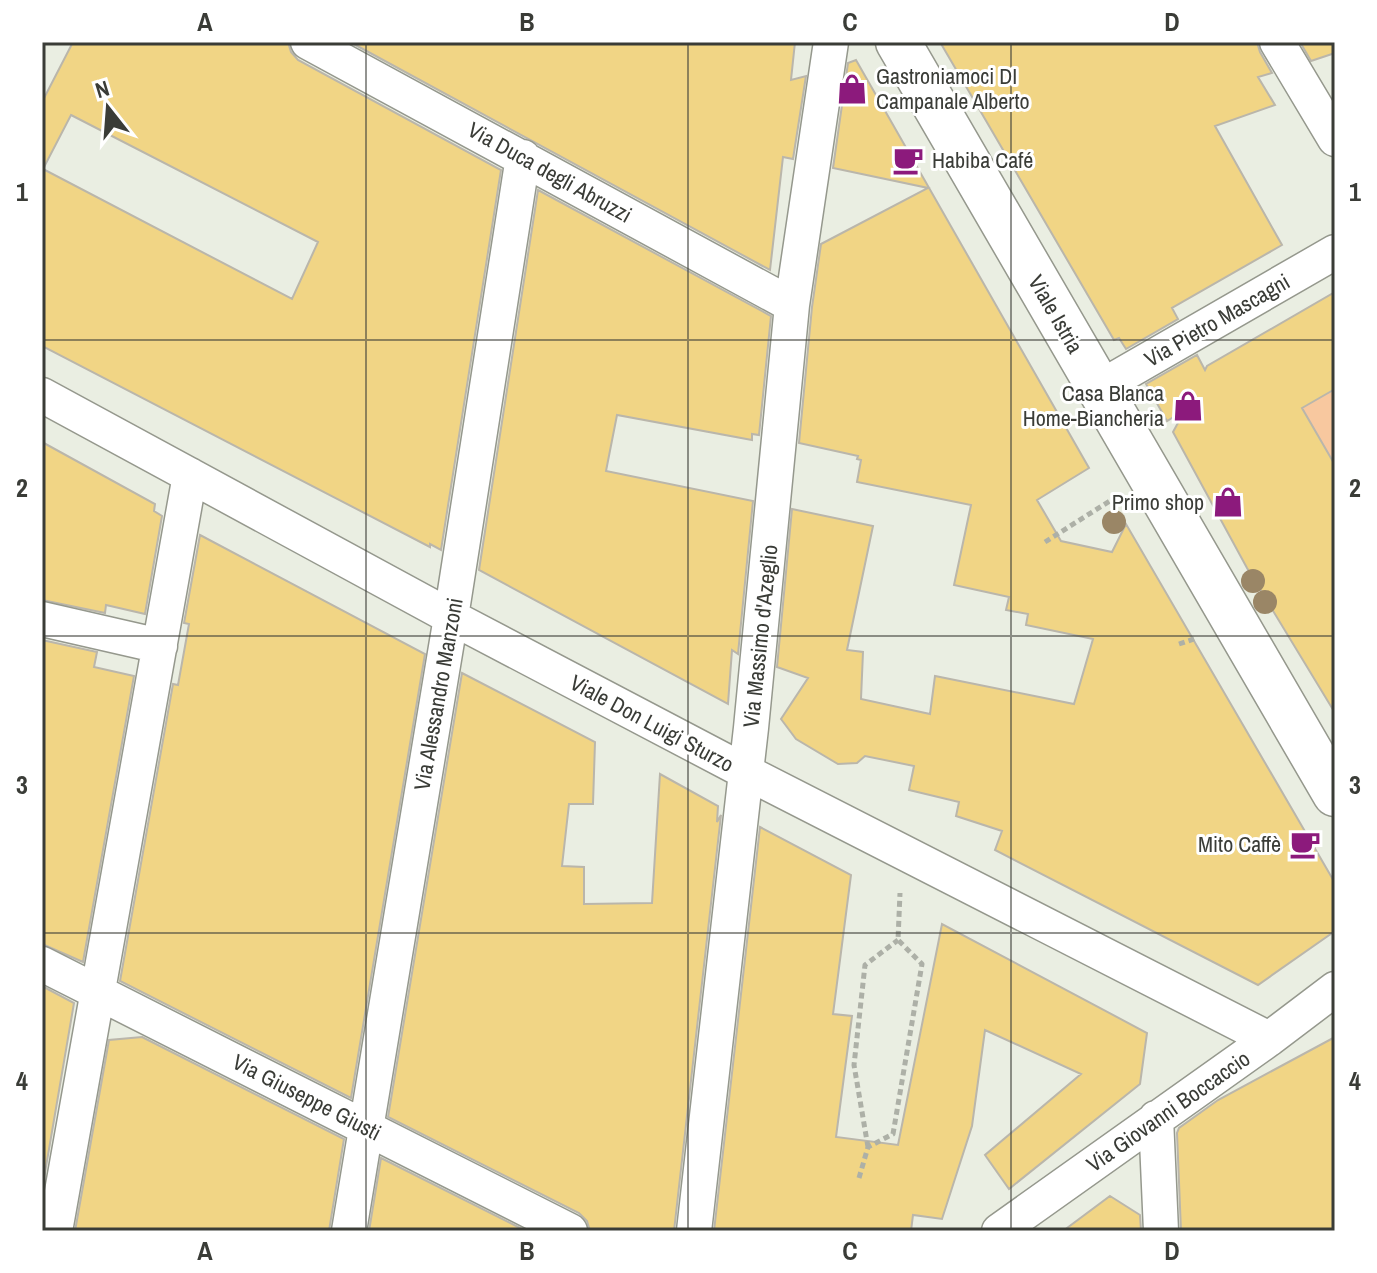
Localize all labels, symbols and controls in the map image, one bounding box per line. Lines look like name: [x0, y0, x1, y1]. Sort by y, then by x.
text: A: [197, 4, 213, 39]
text: B: [519, 4, 535, 39]
text: C: [842, 4, 858, 39]
text: D: [1164, 4, 1180, 39]
place label: Gastroniamoci DI Campanale Alberto: [876, 61, 1029, 116]
north arrow: [68, 68, 148, 148]
shop icon: Gastroniamoci DI Campanale Alberto: [835, 72, 869, 106]
text: N: [92, 73, 113, 105]
street label: Via Duca degli Abruzzi: [463, 114, 637, 230]
cafe icon: Habiba Café: [891, 143, 925, 177]
place label: Habiba Café: [932, 145, 1033, 175]
text: 1: [16, 174, 28, 209]
text: 1: [1349, 174, 1361, 209]
street label: Via Pietro Mascagni: [1139, 266, 1295, 374]
street label: Viale Istria: [1022, 269, 1090, 359]
place label: Casa Blanca Home-Biancheria: [1023, 378, 1164, 433]
shop icon: Casa Blanca Home-Biancheria: [1171, 389, 1205, 423]
text: 2: [16, 470, 28, 505]
text: 2: [1349, 470, 1361, 505]
shop icon: Primo shop: [1211, 485, 1245, 519]
place label: Primo shop: [1112, 487, 1204, 517]
street label: Via Massimo d'Azeglio: [735, 543, 785, 729]
street label: Via Alessandro Manzoni: [406, 595, 470, 793]
street label: Viale Don Luigi Sturzo: [565, 667, 739, 779]
text: 3: [16, 767, 28, 802]
text: 3: [1349, 767, 1361, 802]
cafe icon: Mito Caffè: [1288, 827, 1322, 861]
place label: Mito Caffè: [1198, 829, 1281, 859]
street label: Via Giovanni Boccaccio: [1080, 1043, 1256, 1179]
street label: Via Giuseppe Giusti: [227, 1047, 387, 1147]
text: 4: [16, 1063, 28, 1098]
text: 4: [1349, 1063, 1361, 1098]
text: A: [197, 1233, 213, 1268]
text: B: [519, 1233, 535, 1268]
text: C: [842, 1233, 858, 1268]
text: D: [1164, 1233, 1180, 1268]

